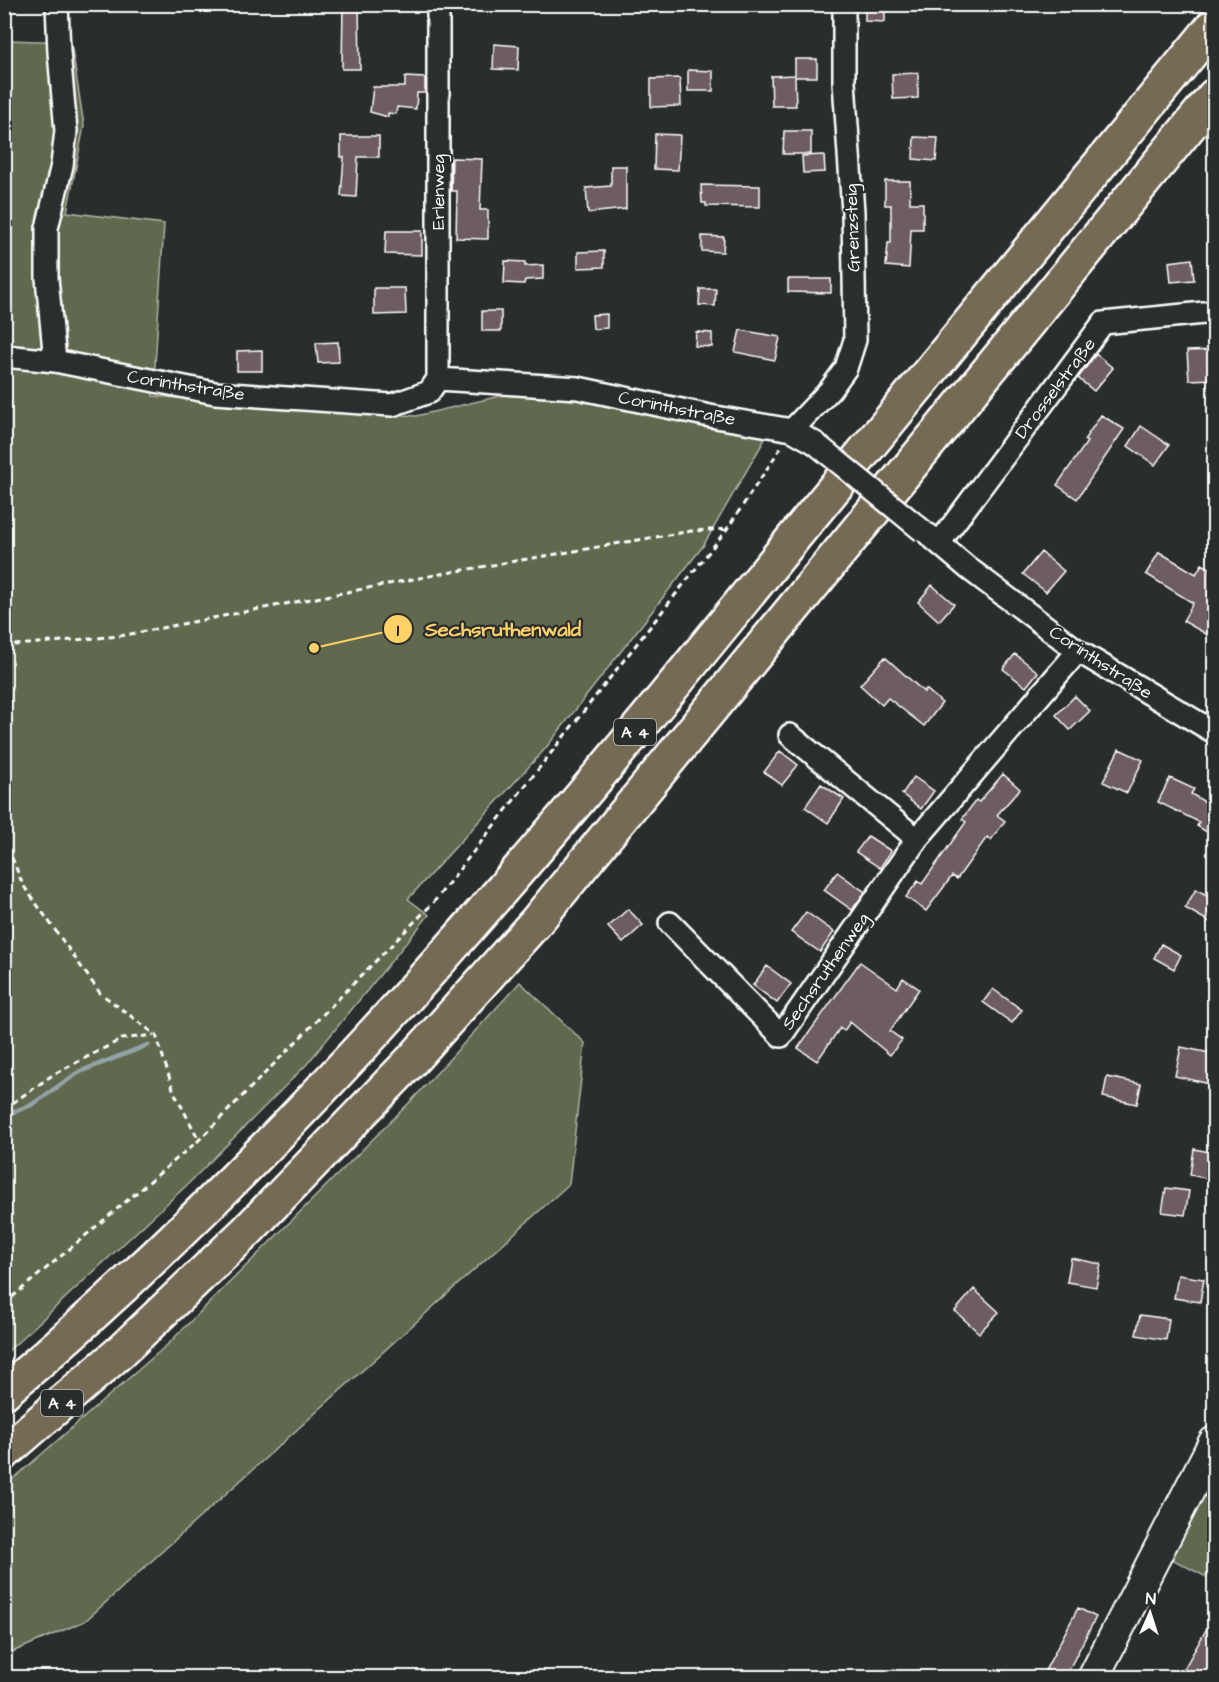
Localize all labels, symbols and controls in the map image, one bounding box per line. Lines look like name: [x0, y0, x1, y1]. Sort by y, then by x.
street label: Erlenweg: [426, 154, 452, 230]
street label: Grenzsteig: [838, 183, 868, 272]
street label: Drosselstraße: [1009, 333, 1102, 444]
street label: Corinthstraße: [125, 364, 247, 407]
street label: Corinthstraße: [616, 385, 738, 432]
callout: Sechsruthenwald: [383, 610, 593, 648]
text: Sechsruthenwald: [424, 616, 582, 644]
text: 1: [397, 618, 400, 643]
street label: Corinthstraße: [1044, 620, 1158, 705]
road number: A 4: [614, 719, 656, 745]
street label: Sechsruthenweg: [776, 908, 876, 1036]
road number: A 4: [41, 1390, 83, 1416]
north arrow: [1120, 1583, 1180, 1643]
text: N: [1145, 1588, 1156, 1610]

